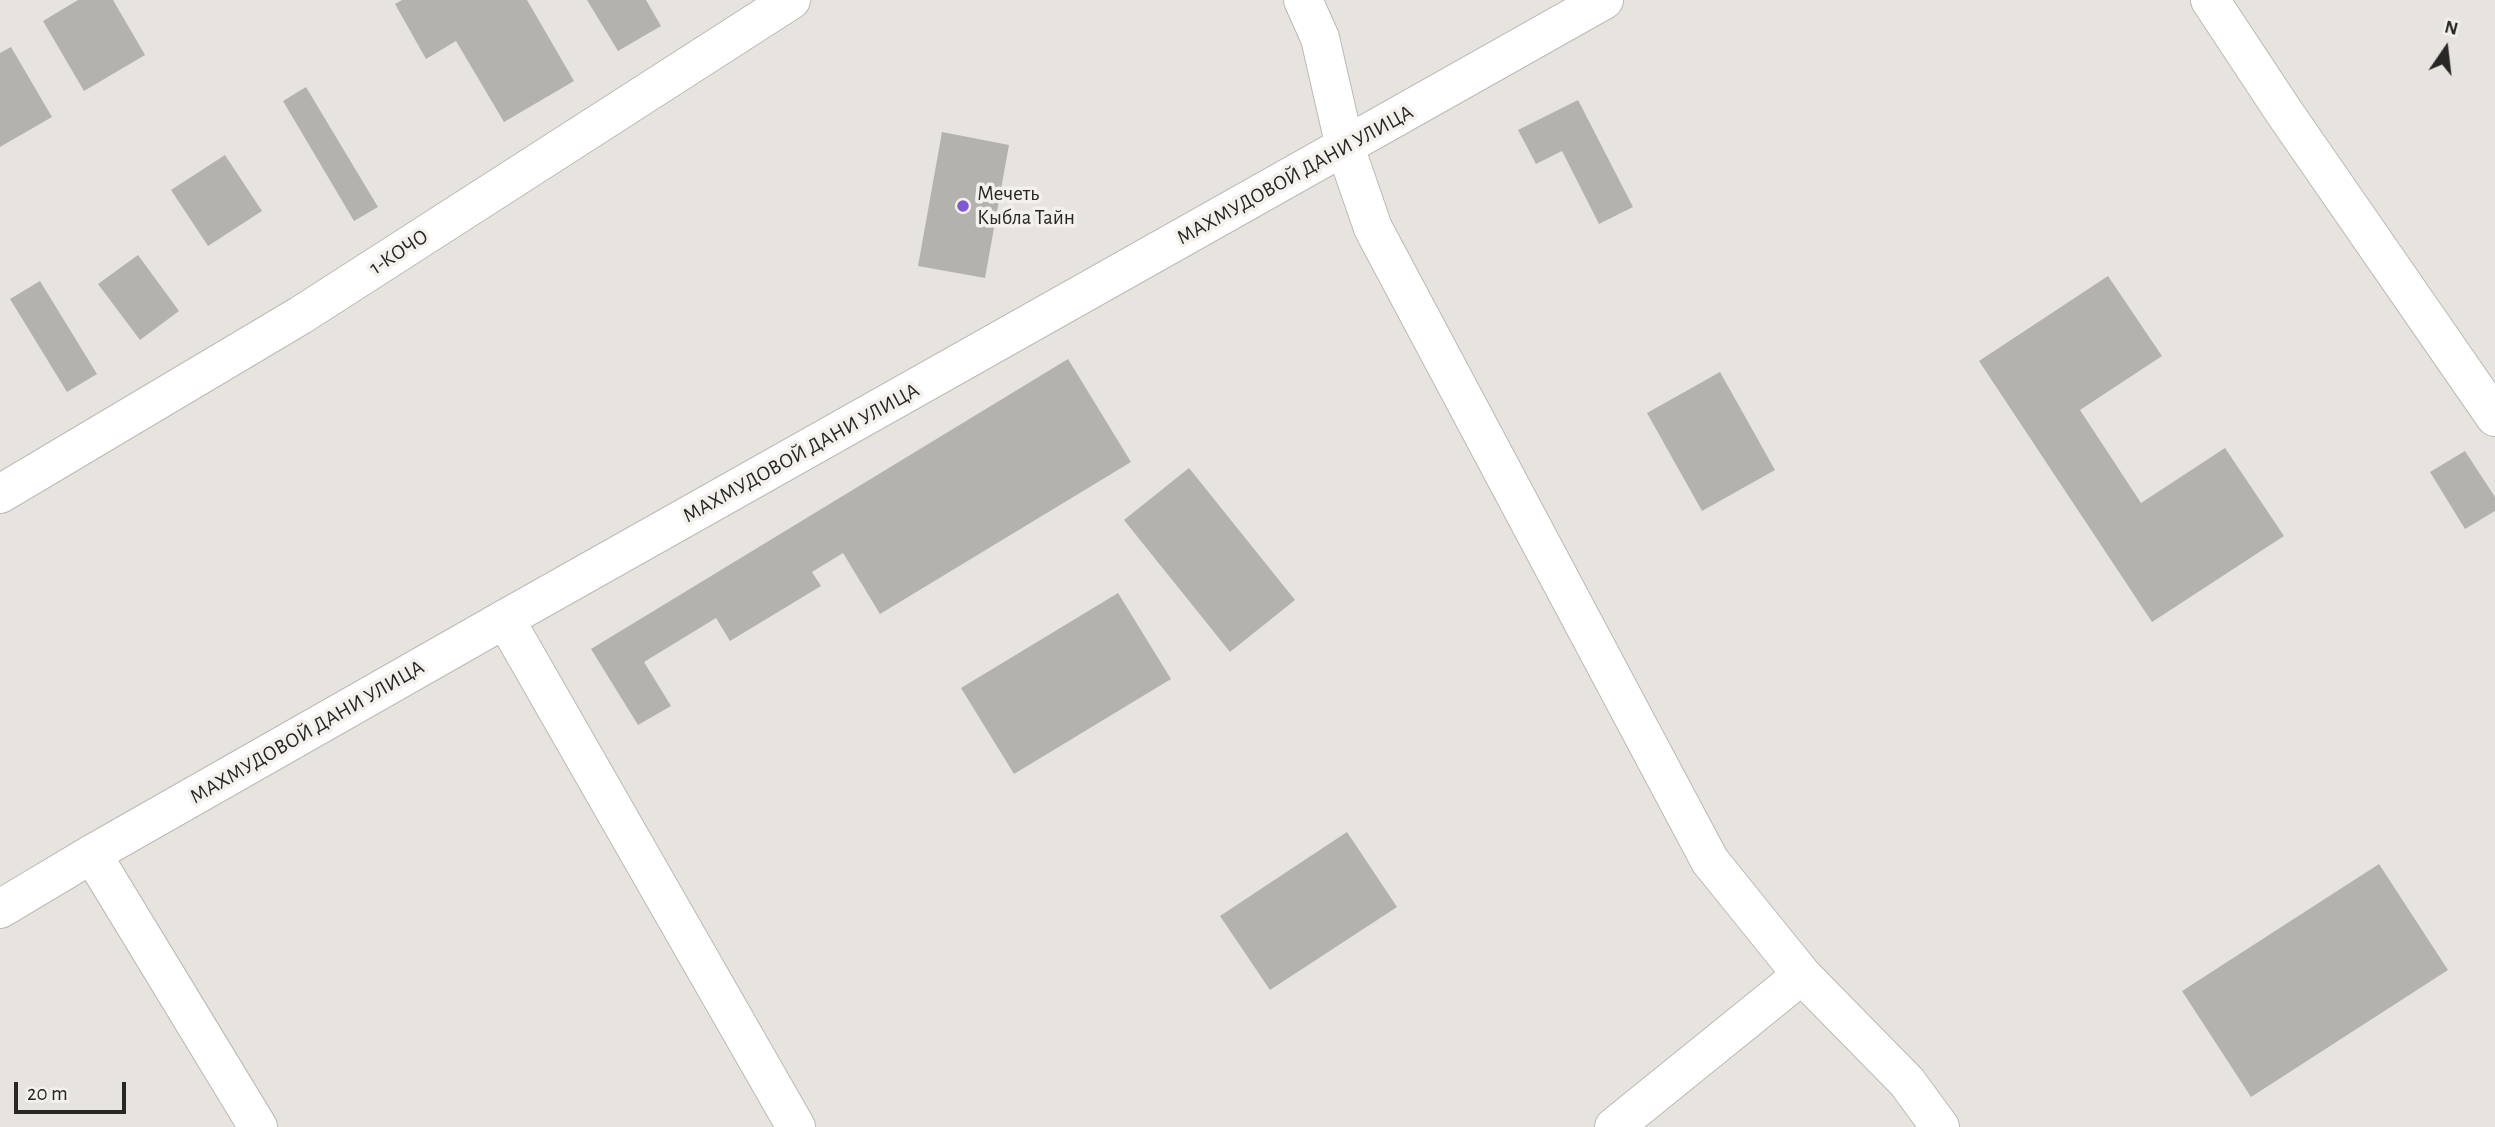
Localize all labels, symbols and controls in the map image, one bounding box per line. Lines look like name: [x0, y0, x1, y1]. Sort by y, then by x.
north arrow: [2411, 14, 2481, 84]
text: N: [2442, 17, 2460, 39]
street label: МАХМУДОВОЙ ДАНИ УЛИЦА: [1172, 99, 1418, 251]
place label: Мечеть Кыбла Тайн: [977, 181, 1075, 231]
marker: Мечеть Кыбла Тайн: [955, 198, 971, 214]
street label: 1-КОЧО: [365, 224, 433, 280]
street label: МАХМУДОВОЙ ДАНИ УЛИЦА: [678, 377, 924, 529]
street label: МАХМУДОВОЙ ДАНИ УЛИЦА: [185, 654, 429, 810]
scale bar: [18, 1068, 130, 1112]
text: 20 m: [27, 1083, 68, 1104]

